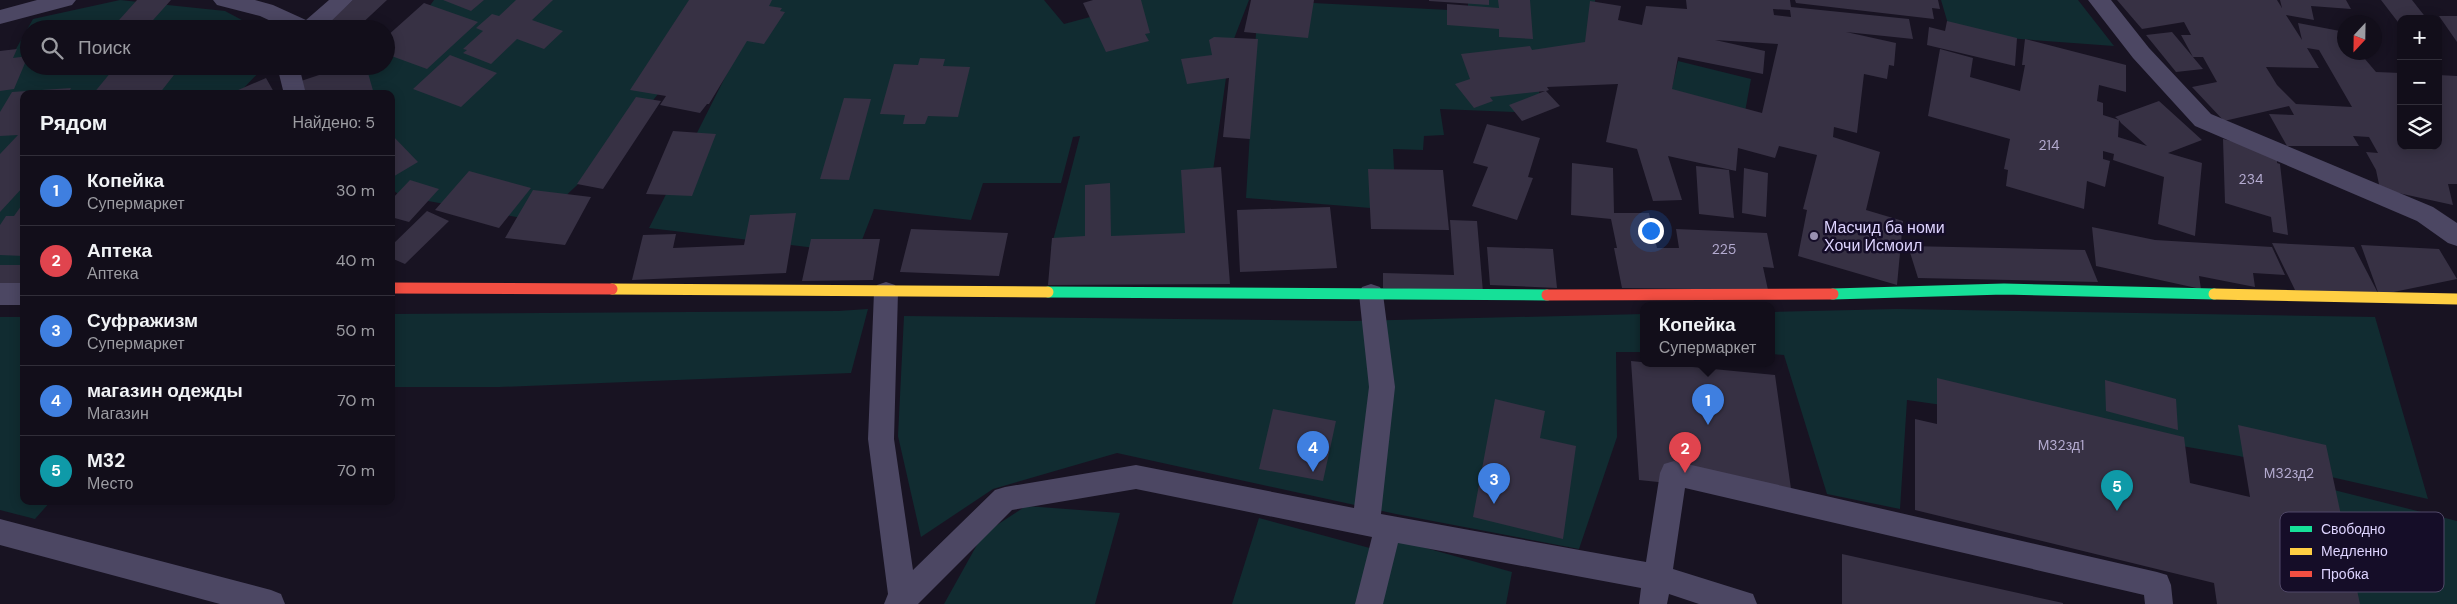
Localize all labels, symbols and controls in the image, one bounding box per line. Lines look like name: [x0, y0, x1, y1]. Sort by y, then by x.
north arrow: [2337, 15, 2382, 60]
map controls: [2397, 15, 2442, 150]
button: +: [2397, 15, 2442, 60]
search box: [20, 20, 395, 75]
icon: search: [38, 34, 66, 62]
text: Поиск: [78, 35, 131, 60]
button: −: [2397, 60, 2442, 105]
button: layers: [2397, 105, 2442, 150]
text: Рядом: [40, 109, 107, 137]
text: Найдено: 5: [292, 112, 375, 133]
house number: 214: [2039, 136, 2060, 154]
text: Копейка: [87, 168, 164, 193]
house number: 234: [2239, 170, 2264, 188]
text: 1: [53, 180, 59, 201]
text: 30 m: [336, 180, 375, 201]
text: Супермаркет: [87, 193, 185, 214]
place label: Масчид ба номи Хочи Исмоил: [1824, 217, 1945, 256]
your location: [1638, 218, 1664, 244]
marker: Масчид ба номи Хочи Исмоил: [1808, 230, 1820, 242]
text: Аптека: [87, 238, 152, 263]
house number: 225: [1712, 240, 1736, 258]
text: 2: [51, 250, 61, 271]
text: 40 m: [336, 250, 375, 271]
text: Аптека: [87, 263, 139, 284]
popup: [1640, 302, 1775, 367]
text: Суфражизм: [87, 308, 198, 333]
text: Копейка: [1659, 312, 1736, 337]
text: 3: [51, 320, 61, 341]
text: 50 m: [336, 320, 375, 341]
text: Супермаркет: [87, 333, 185, 354]
text: Супермаркет: [1659, 337, 1756, 358]
text: магазин одежды: [87, 378, 243, 403]
pin: 1: [1692, 384, 1724, 425]
text: 4: [51, 390, 61, 411]
text: 70 m: [337, 390, 375, 411]
text: Магазин: [87, 403, 149, 424]
pin: 4: [1297, 431, 1329, 472]
pin: 2: [1669, 432, 1701, 473]
house number: М32зд1: [2038, 436, 2084, 454]
text: М32: [87, 448, 125, 473]
text: 5: [51, 460, 61, 481]
text: 70 m: [337, 460, 375, 481]
pin: 3: [1478, 463, 1510, 504]
house number: М32зд2: [2264, 464, 2314, 482]
pin: 5: [2101, 470, 2133, 511]
text: Место: [87, 473, 133, 494]
legend: [2280, 512, 2444, 592]
text: Свободно: [2321, 520, 2386, 538]
text: Медленно: [2321, 542, 2388, 560]
text: Пробка: [2321, 565, 2369, 583]

